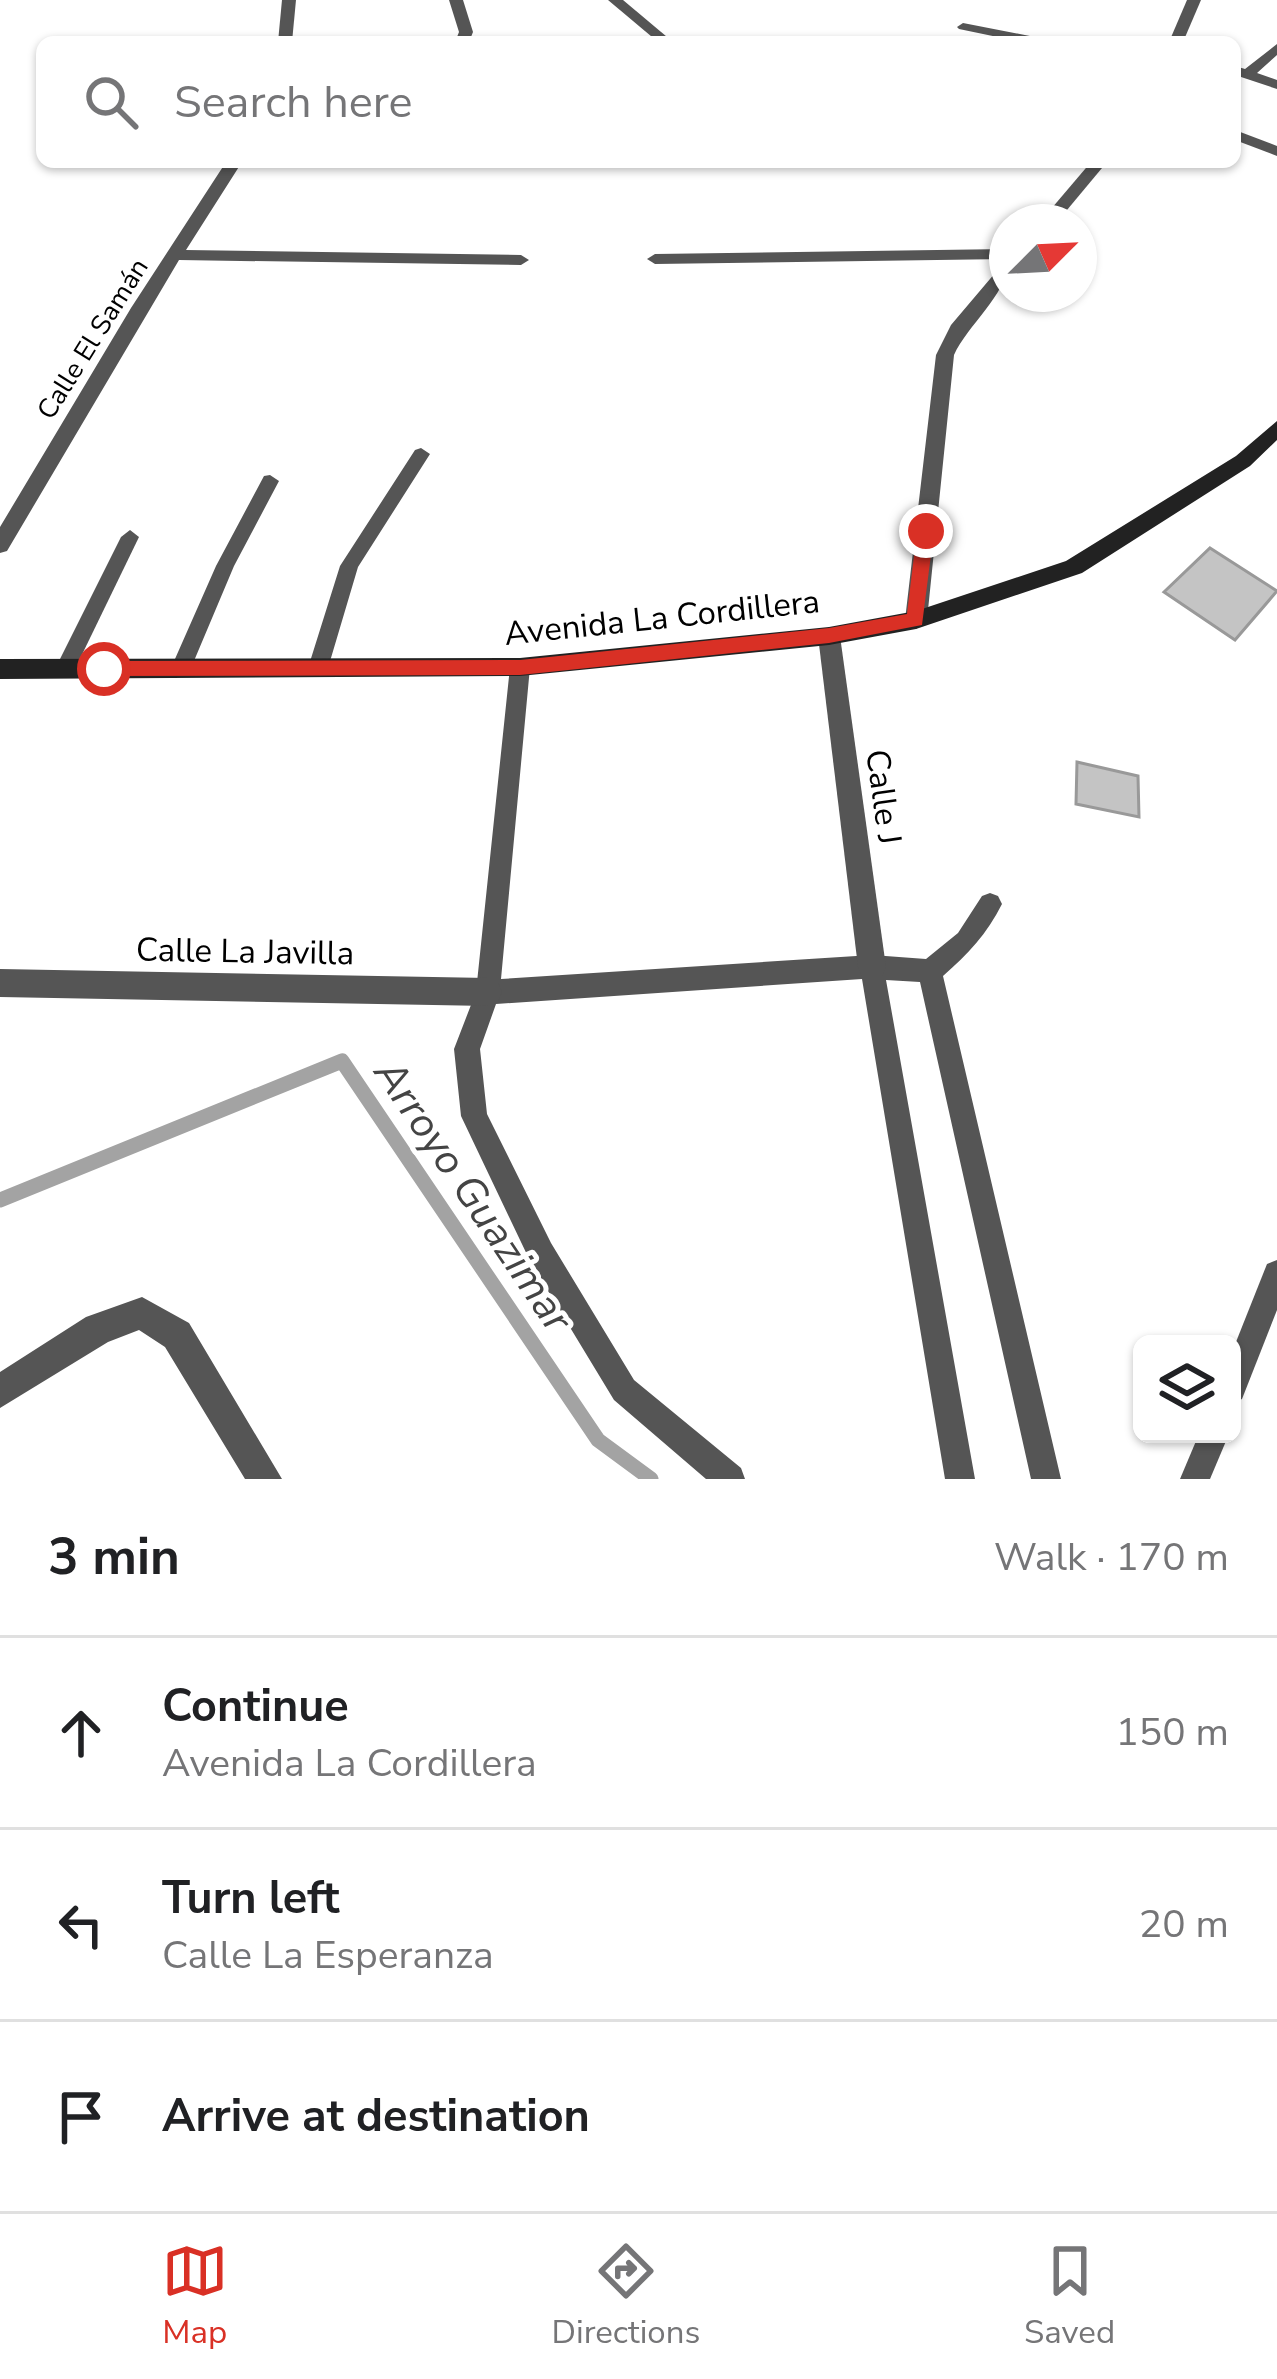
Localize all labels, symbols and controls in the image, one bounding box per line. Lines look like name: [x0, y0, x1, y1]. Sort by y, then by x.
search box: [36, 36, 1241, 168]
icon: search: [78, 69, 144, 135]
text: Search here: [174, 72, 413, 133]
north arrow: [989, 204, 1097, 312]
street label: Calle El Samán: [29, 251, 157, 427]
route end: [899, 504, 953, 558]
street label: Avenida La Cordillera: [502, 579, 822, 657]
route start: [77, 642, 131, 696]
street label: Calle J: [854, 747, 912, 847]
street label: Calle La Javilla: [136, 928, 354, 976]
water label: Arroyo Guazimar: [360, 1048, 586, 1344]
map controls: [1133, 1335, 1241, 1443]
button: layers: [1133, 1335, 1241, 1443]
text: 3 min: [48, 1522, 180, 1592]
text: Walk · 170 m: [994, 1531, 1229, 1584]
text: Continue: [162, 1676, 349, 1737]
icon: ahead: [48, 1700, 114, 1766]
text: 150 m: [1115, 1706, 1229, 1759]
text: Avenida La Cordillera: [162, 1737, 537, 1790]
text: Turn left: [162, 1868, 340, 1929]
icon: left: [48, 1892, 114, 1958]
text: 20 m: [1139, 1898, 1229, 1951]
text: Calle La Esperanza: [162, 1929, 494, 1982]
icon: arrive: [48, 2084, 114, 2150]
text: Arrive at destination: [162, 2086, 590, 2147]
tab: Map: [162, 2238, 228, 2355]
tab: Directions: [552, 2238, 700, 2355]
tab: Saved: [1024, 2238, 1115, 2355]

